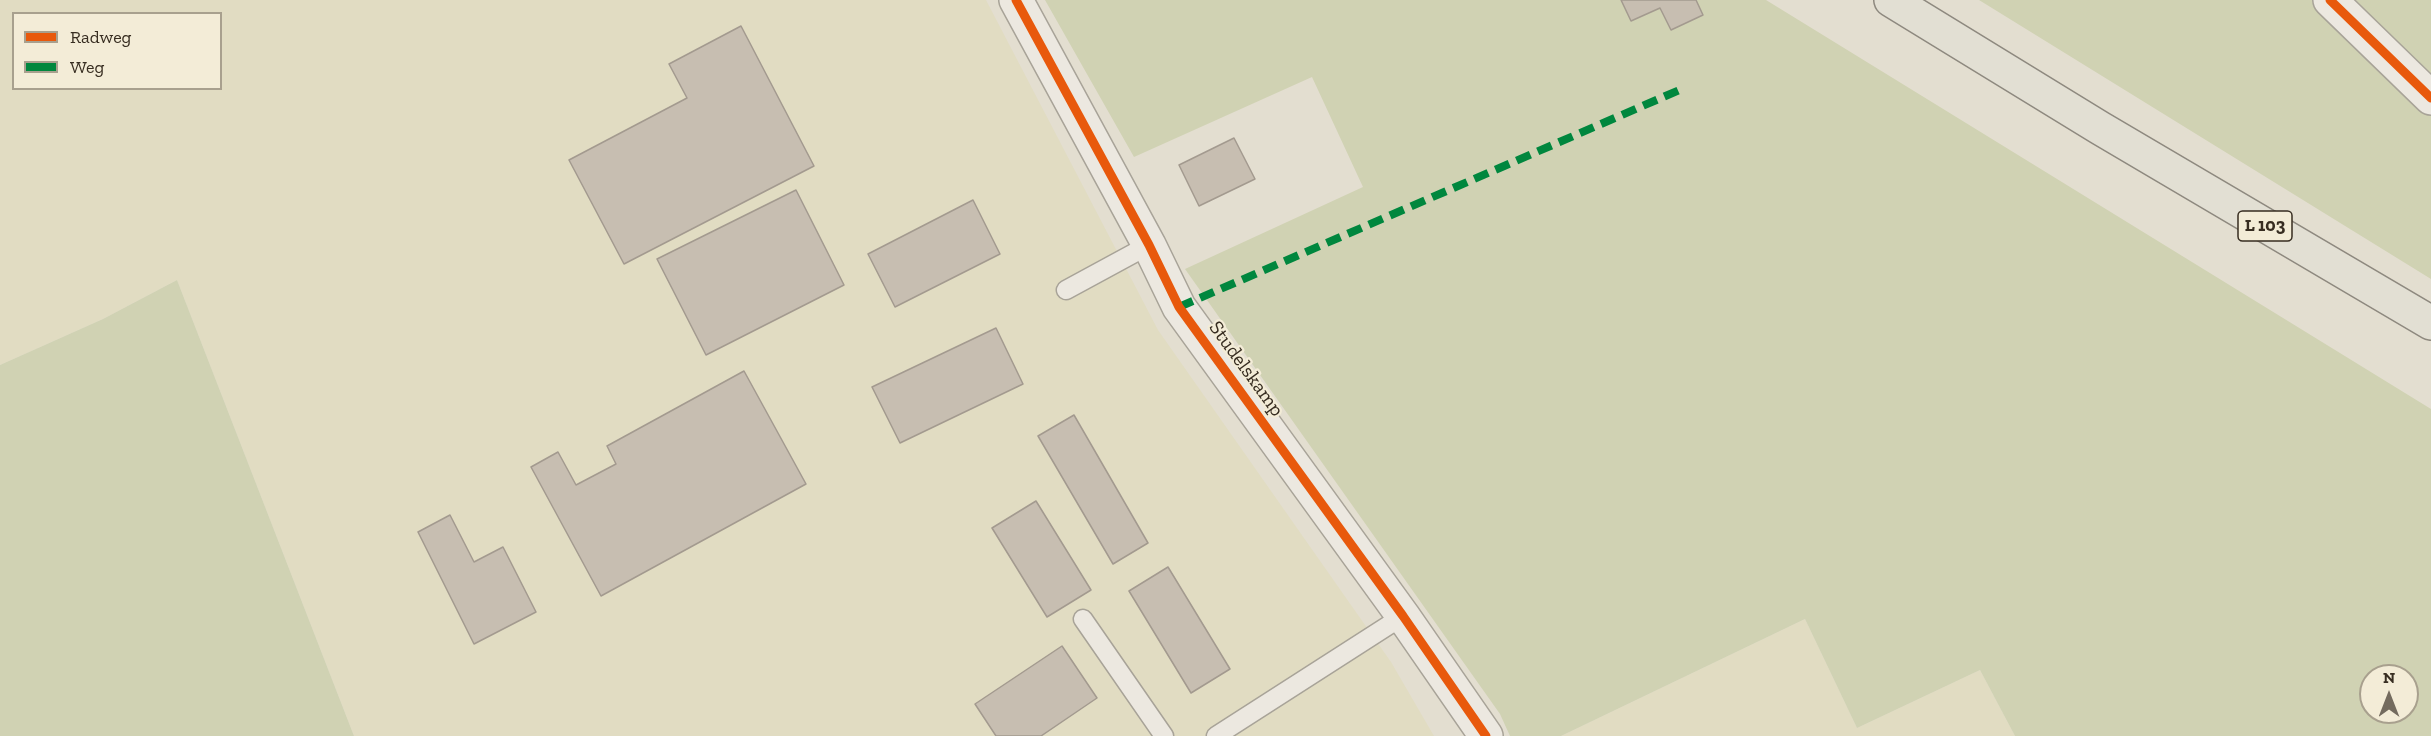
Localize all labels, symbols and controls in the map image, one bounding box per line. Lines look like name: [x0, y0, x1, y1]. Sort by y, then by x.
legend: [12, 12, 222, 90]
text: Radweg: [70, 26, 131, 48]
text: Weg: [70, 56, 104, 78]
road number: L 103: [2238, 211, 2292, 241]
street label: Studelskamp: [1203, 317, 1289, 421]
north arrow: [2359, 664, 2419, 724]
text: N: [2383, 668, 2395, 687]

